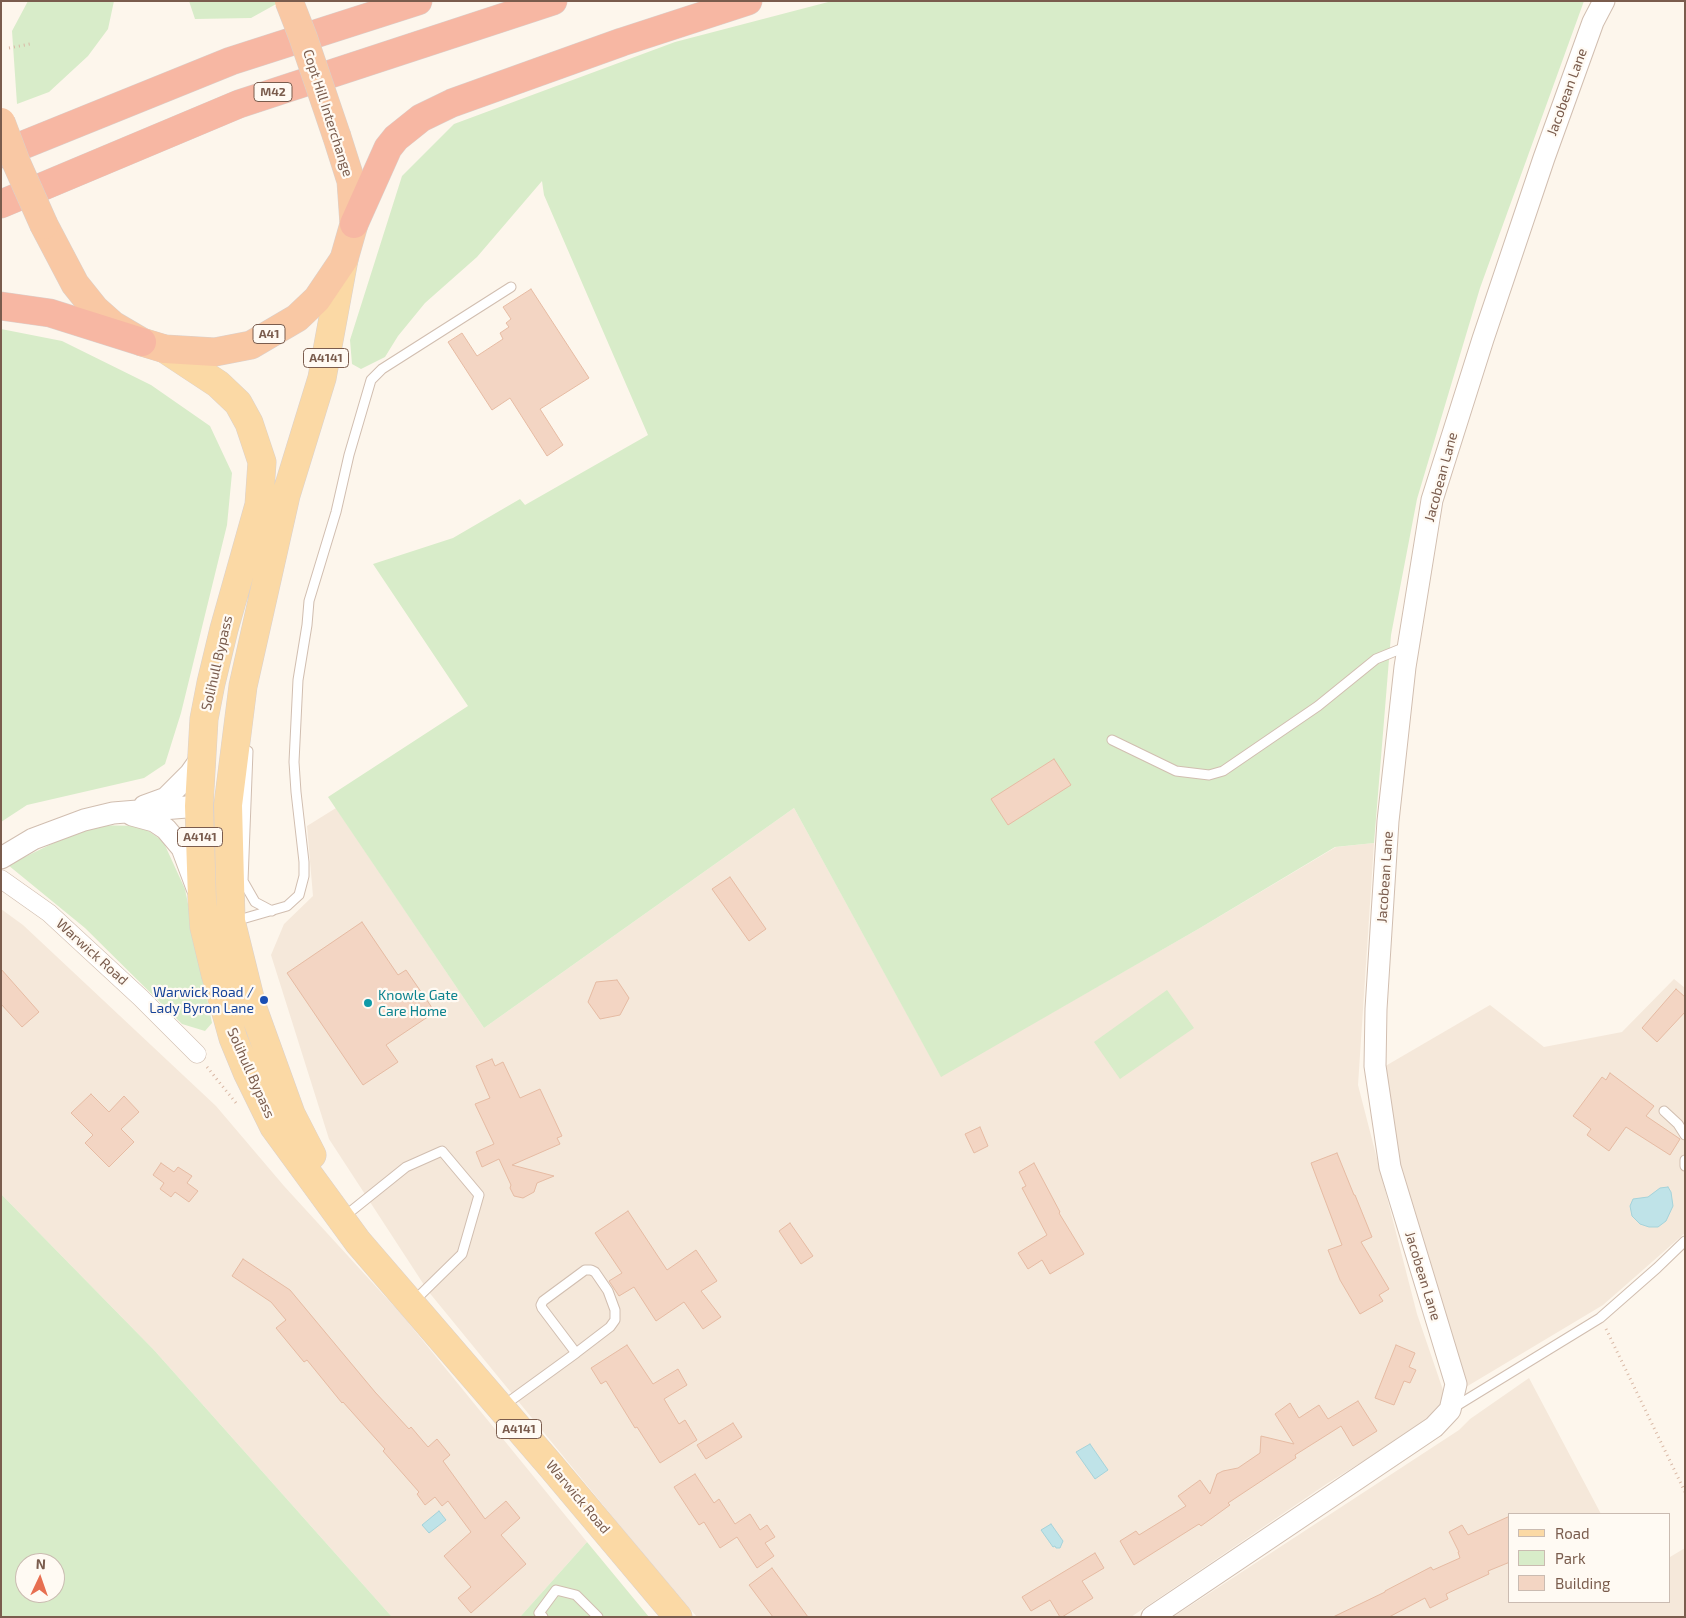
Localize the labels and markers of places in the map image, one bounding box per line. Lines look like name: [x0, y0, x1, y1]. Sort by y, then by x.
place label: Warwick Road / Lady Byron Lane: [149, 984, 254, 1016]
place label: Knowle Gate Care Home: [378, 987, 458, 1020]
marker: Warwick Road / Lady Byron Lane: [258, 994, 270, 1006]
marker: Knowle Gate Care Home: [362, 997, 374, 1009]

